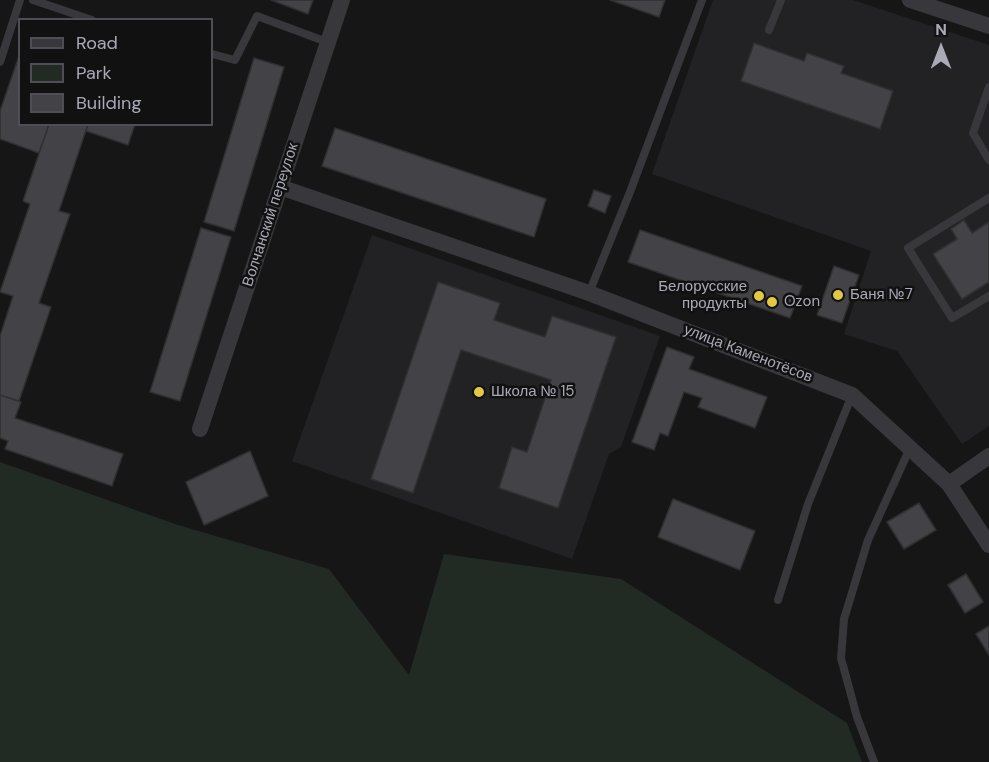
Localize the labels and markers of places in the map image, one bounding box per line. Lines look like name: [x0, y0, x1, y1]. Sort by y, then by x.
place label: Белорусские продукты: [658, 278, 747, 313]
place label: Баня №7: [850, 286, 913, 304]
marker: Баня №7: [831, 288, 845, 302]
marker: Белорусские продукты: [752, 289, 766, 303]
place label: Ozon: [784, 293, 820, 311]
marker: Ozon: [765, 295, 779, 309]
place label: Школа № 15: [491, 383, 574, 401]
marker: Школа № 15: [472, 385, 486, 399]

